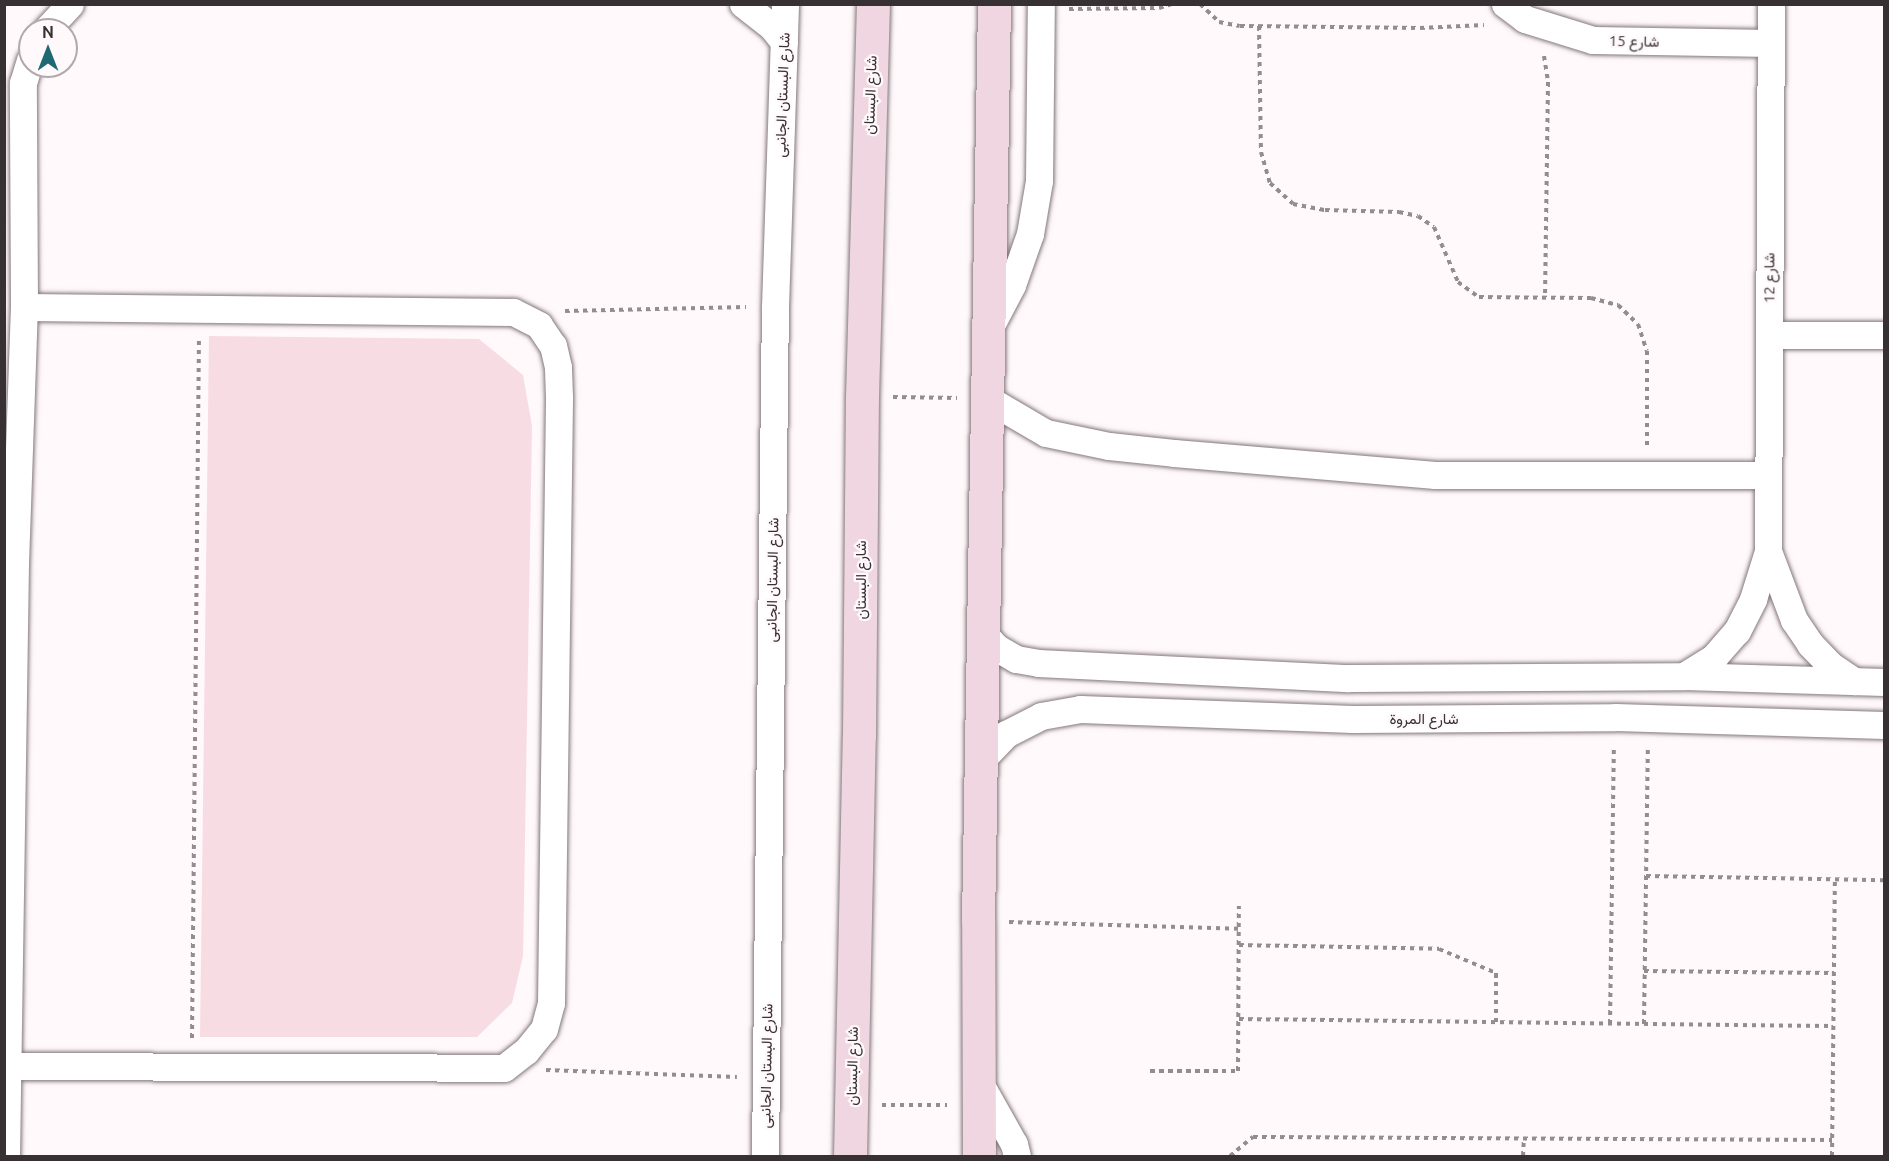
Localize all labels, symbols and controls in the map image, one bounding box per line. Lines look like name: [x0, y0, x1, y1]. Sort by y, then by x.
north arrow: [18, 18, 78, 78]
text: N: [42, 23, 54, 41]
street label: شارع البستان الجانبى: [771, 32, 793, 158]
street label: شارع 15: [1609, 32, 1659, 50]
street label: شارع البستان: [860, 55, 880, 135]
street label: شارع 12: [1760, 253, 1778, 303]
street label: شارع البستان الجانبى: [762, 517, 782, 643]
street label: شارع البستان: [852, 540, 870, 620]
street label: شارع المروة: [1389, 710, 1459, 728]
street label: شارع البستان الجانبى: [756, 1003, 776, 1129]
street label: شارع البستان: [842, 1026, 862, 1106]

